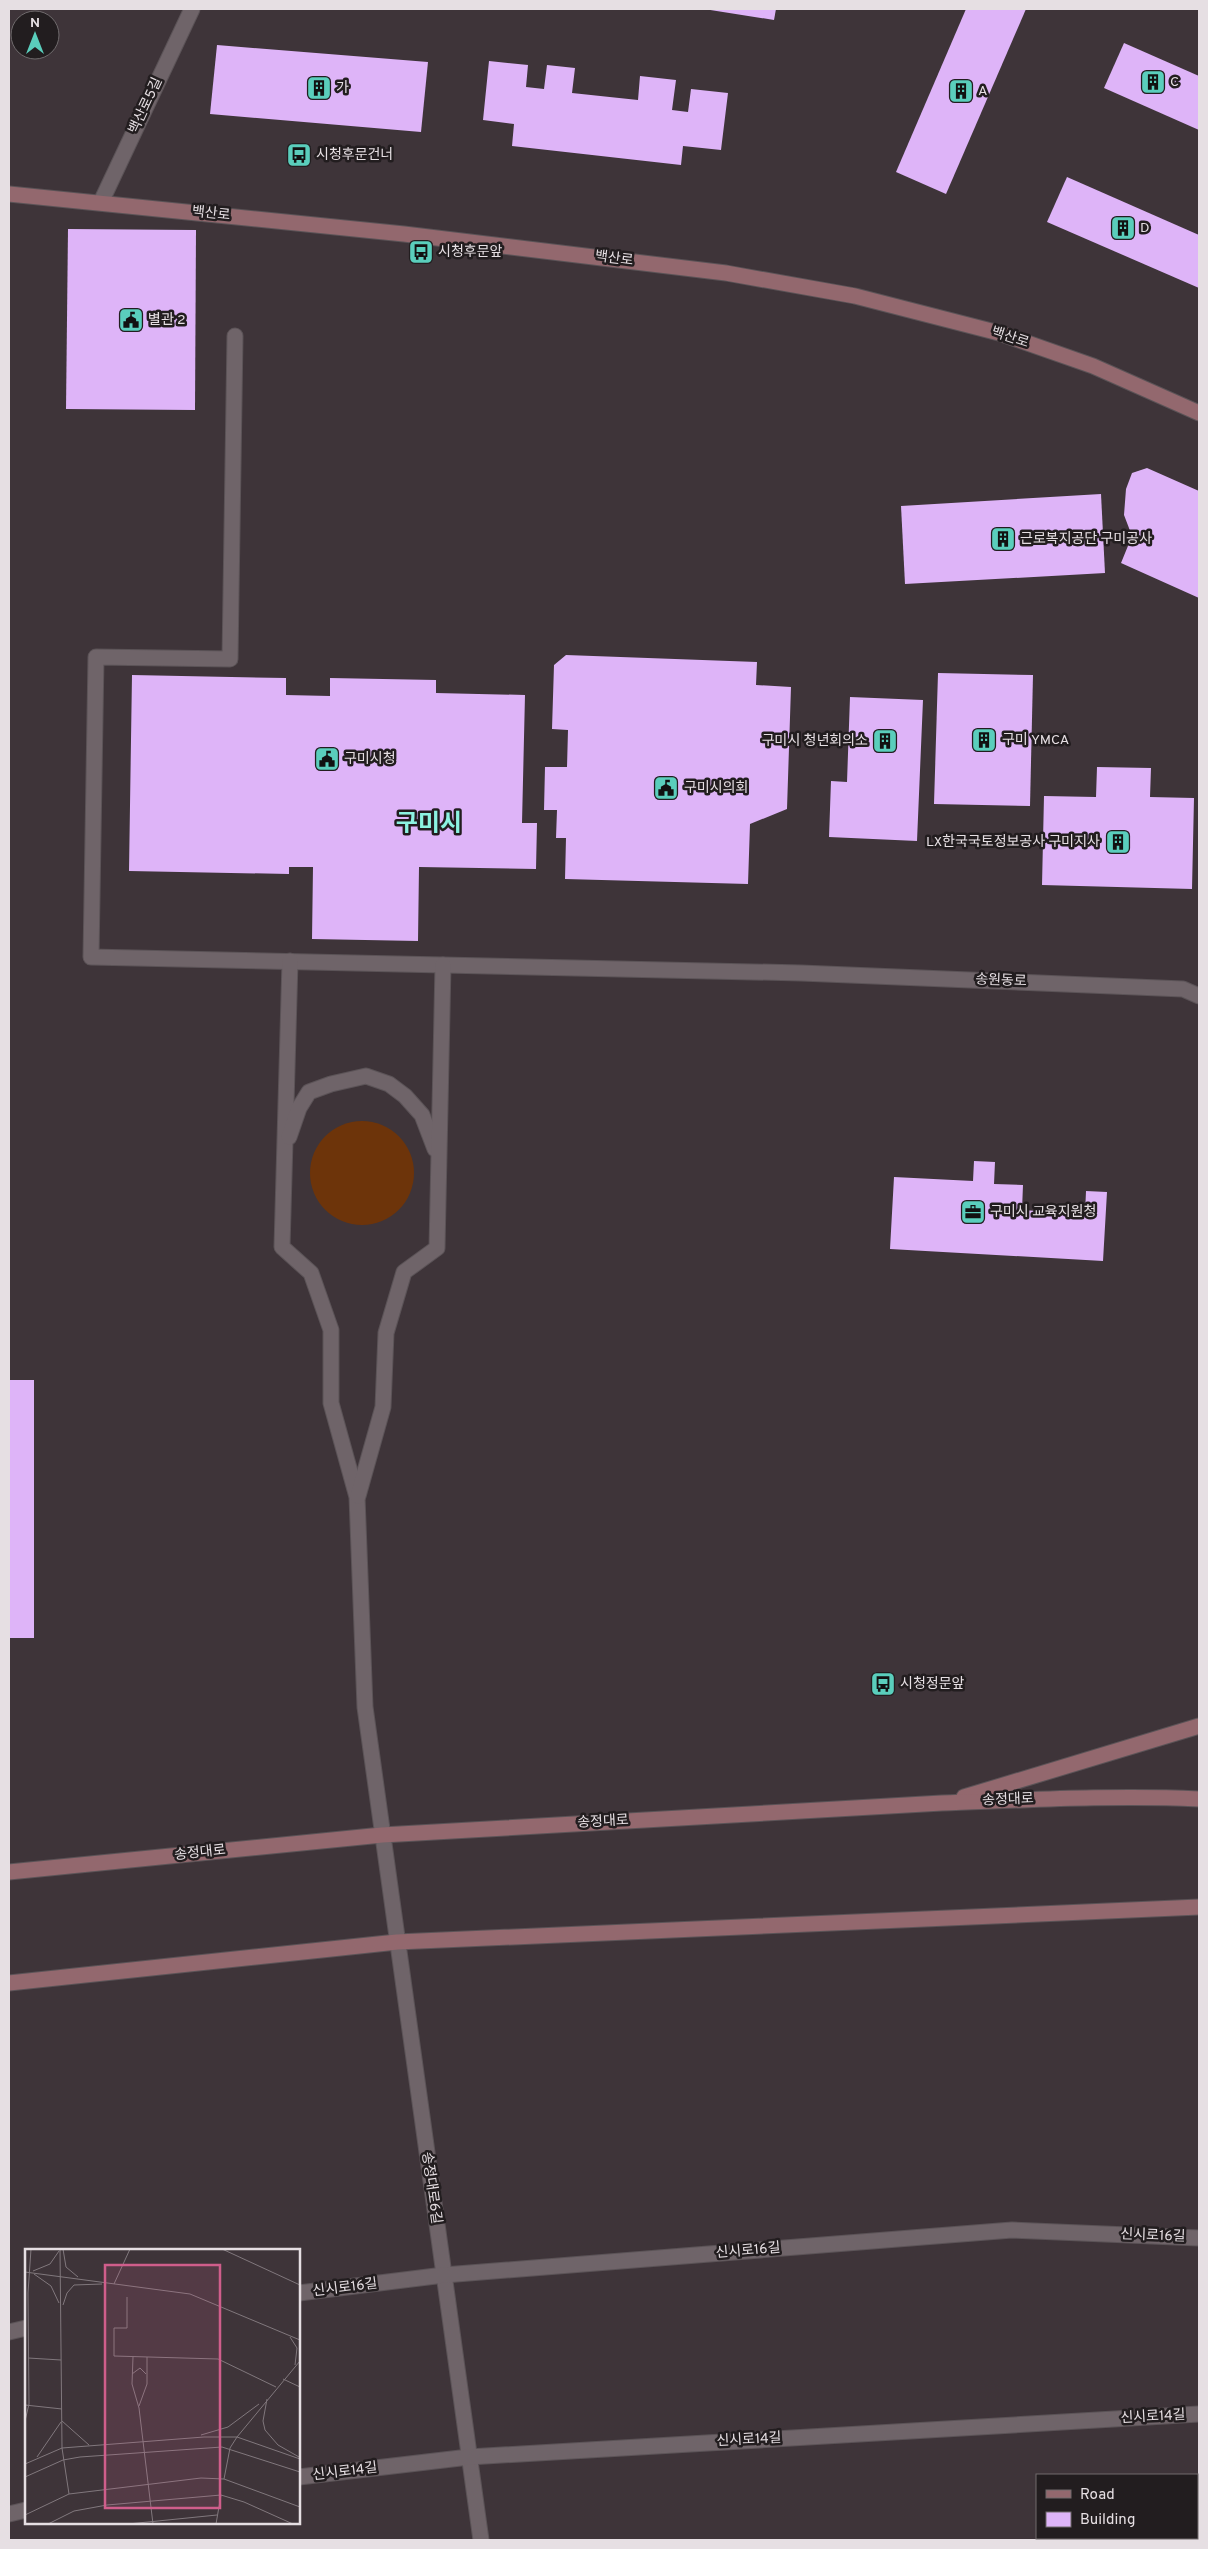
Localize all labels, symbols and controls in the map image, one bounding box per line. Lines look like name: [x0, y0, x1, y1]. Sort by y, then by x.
north arrow: [10, 10, 60, 60]
text: N: [30, 15, 40, 32]
building icon: C: [1140, 69, 1166, 95]
place label: C: [1170, 74, 1179, 91]
street label: 백산로5길: [126, 75, 166, 137]
building icon: 가: [306, 75, 332, 101]
building icon: A: [948, 78, 974, 104]
place label: 가: [336, 80, 349, 97]
place label: A: [978, 83, 988, 100]
bus stop icon: 시청후문건너: [286, 142, 312, 168]
place label: 시청후문건너: [316, 147, 393, 164]
street label: 백산로: [191, 204, 231, 224]
building icon: D: [1110, 215, 1136, 241]
place label: D: [1140, 220, 1150, 237]
bus stop icon: 시청후문앞: [408, 239, 434, 265]
place label: 시청후문앞: [438, 244, 503, 261]
street label: 백산로: [594, 248, 634, 270]
public building icon: 별관 2: [118, 307, 144, 333]
place label: 별관 2: [148, 312, 186, 329]
street label: 백산로: [989, 324, 1031, 352]
building icon: 근로복지공단 구미공사: [990, 526, 1016, 552]
place label: 근로복지공단 구미공사: [1020, 531, 1152, 548]
building icon: 구미 YMCA: [971, 727, 997, 753]
building icon: 구미시 청년회의소: [872, 728, 898, 754]
place label: 구미 YMCA: [1002, 732, 1069, 749]
place label: 구미시 청년회의소: [762, 733, 868, 750]
public building icon: 구미시청: [314, 746, 340, 772]
place label: 구미시청: [344, 751, 396, 768]
public building icon: 구미시의회: [653, 775, 679, 801]
place label: 구미시의회: [684, 780, 748, 797]
district label: 구미시: [396, 810, 462, 840]
building icon: LX한국국토정보공사 구미지사: [1105, 829, 1131, 855]
place label: LX한국국토정보공사 구미지사: [926, 834, 1100, 851]
street label: 송원동로: [975, 972, 1027, 990]
office icon: 구미시 교육지원청: [960, 1199, 986, 1225]
place label: 구미시 교육지원청: [990, 1204, 1096, 1221]
bus stop icon: 시청정문앞: [870, 1671, 896, 1697]
place label: 시청정문앞: [900, 1676, 965, 1693]
street label: 송정대로: [982, 1791, 1034, 1809]
street label: 송정대로: [577, 1812, 629, 1832]
street label: 송정대로: [173, 1842, 227, 1864]
street label: 송정대로6길: [418, 2151, 444, 2225]
street label: 신시로16길: [1120, 2226, 1186, 2246]
street label: 신시로16길: [715, 2240, 781, 2262]
inset map: [25, 2249, 300, 2524]
street label: 신시로16길: [312, 2276, 378, 2300]
street label: 신시로14길: [1120, 2407, 1186, 2427]
street label: 신시로14길: [716, 2430, 782, 2450]
street label: 신시로14길: [312, 2460, 378, 2484]
legend: [1036, 2474, 1198, 2539]
text: Road: [1080, 2486, 1115, 2505]
text: Building: [1080, 2511, 1135, 2530]

